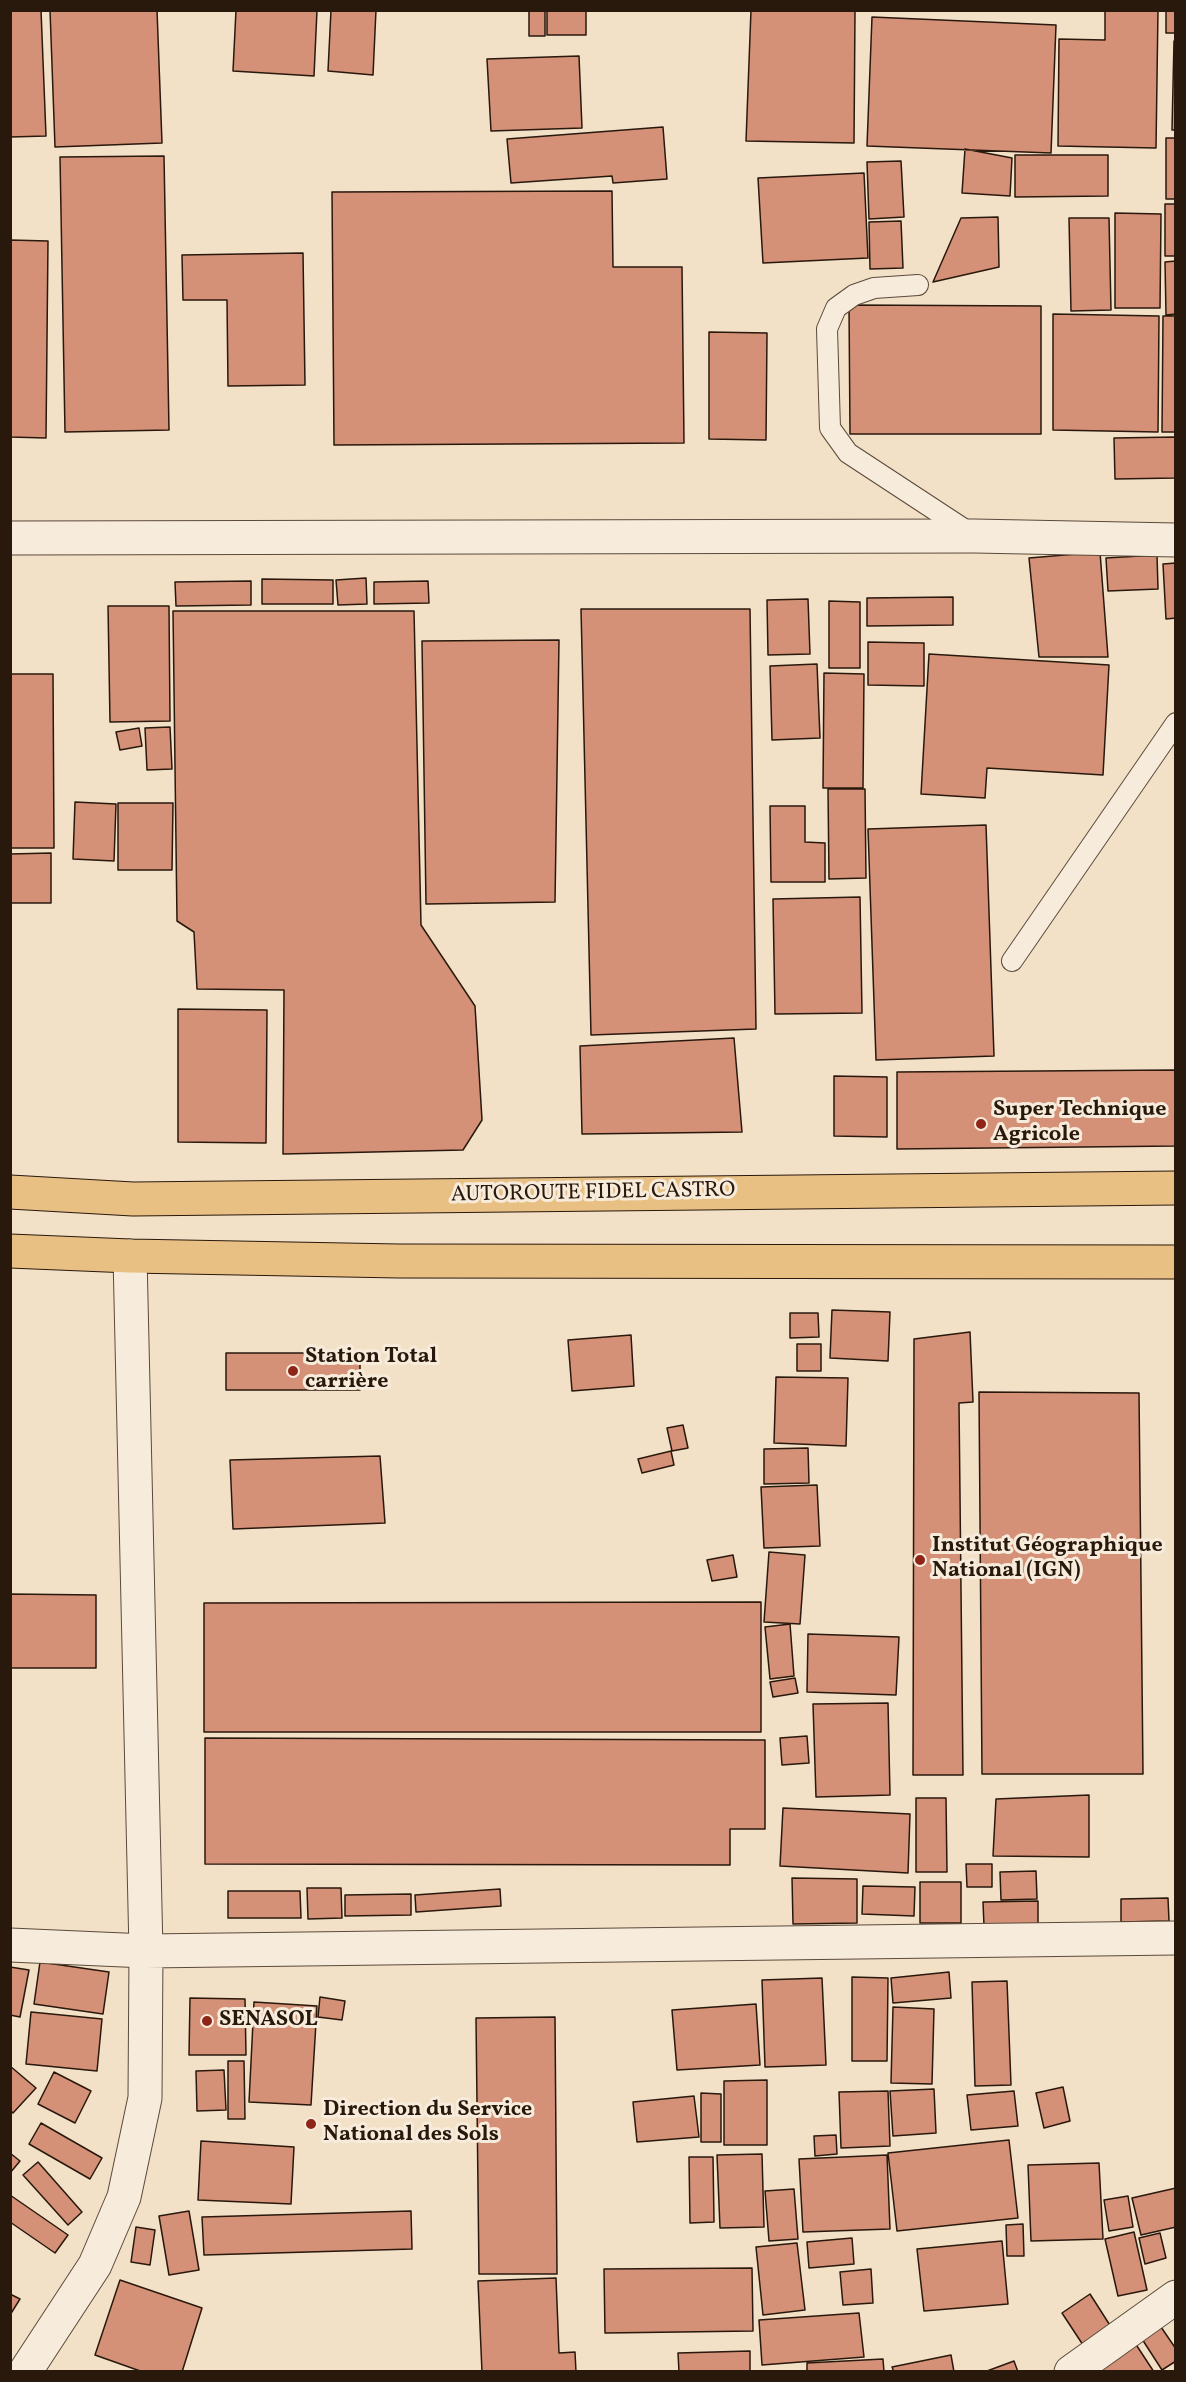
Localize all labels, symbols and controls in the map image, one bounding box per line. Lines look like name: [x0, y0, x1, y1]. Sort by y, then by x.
place label: Super Technique Agricole: [993, 1098, 1167, 1150]
marker: Super Technique Agricole: [974, 1117, 988, 1131]
street label: AUTOROUTE FIDEL CASTRO: [451, 1178, 735, 1210]
place label: Station Total carrière: [305, 1345, 437, 1396]
marker: Station Total carrière: [286, 1364, 300, 1378]
place label: Institut Géographique National (IGN): [932, 1534, 1163, 1586]
marker: Institut Géographique National (IGN): [913, 1553, 927, 1567]
place label: SENASOL: [219, 2008, 318, 2034]
marker: SENASOL: [200, 2014, 214, 2028]
place label: Direction du Service National des Sols: [323, 2098, 532, 2150]
marker: Direction du Service National des Sols: [304, 2117, 318, 2131]

